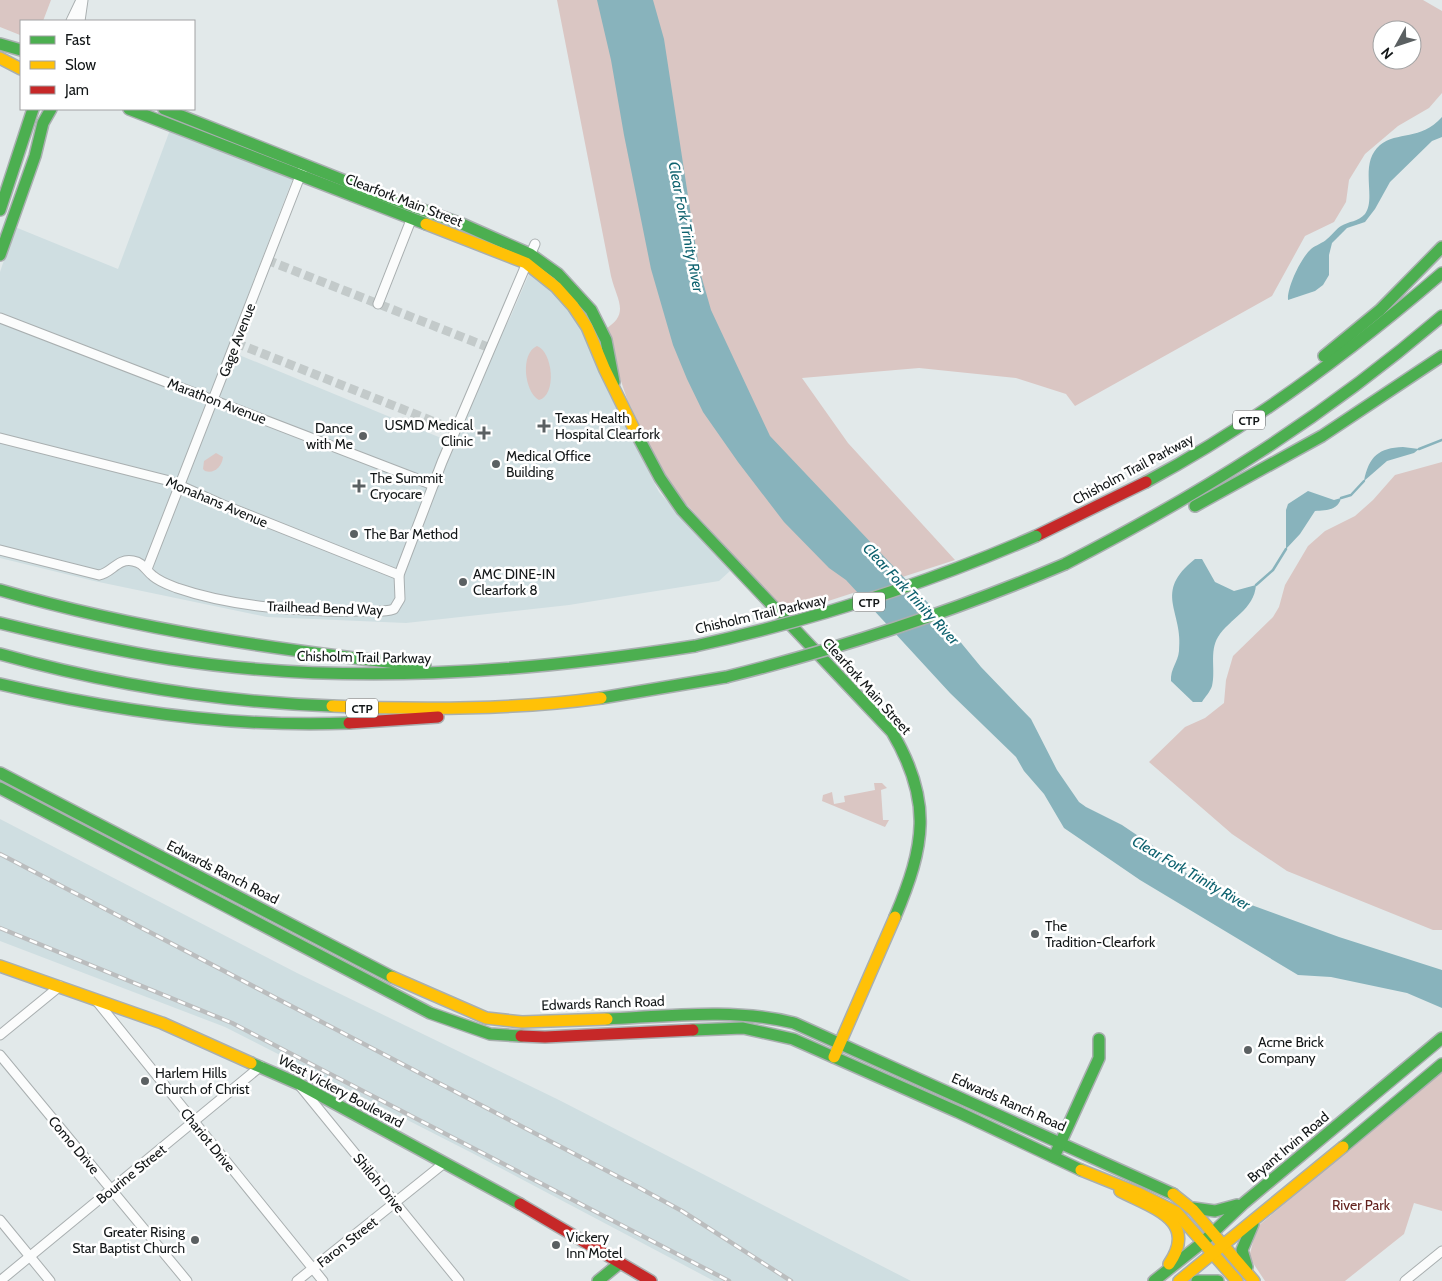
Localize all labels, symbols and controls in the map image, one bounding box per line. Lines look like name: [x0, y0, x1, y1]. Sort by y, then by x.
legend: [20, 20, 195, 110]
north arrow: [1372, 20, 1422, 70]
text: Fast: [65, 31, 90, 49]
text: N: [1377, 44, 1397, 63]
text: Slow: [65, 56, 96, 74]
text: Jam: [64, 81, 89, 99]
water label: Clear Fork Trinity River: [665, 160, 708, 295]
street label: Clearfork Main Street: [343, 169, 465, 231]
street label: Gage Avenue: [215, 300, 259, 380]
street label: Marathon Avenue: [165, 374, 269, 428]
place label: Texas Health Hospital Clearfork: [555, 409, 661, 443]
road number: CTP: [1233, 410, 1265, 430]
place label: USMD Medical Clinic: [385, 416, 474, 450]
place label: Dance with Me: [306, 419, 353, 453]
marker: Texas Health Hospital Clearfork: [537, 419, 551, 433]
marker: USMD Medical Clinic: [477, 426, 491, 440]
street label: Chisholm Trail Parkway: [1069, 429, 1197, 509]
marker: Dance with Me: [357, 430, 369, 442]
place label: Medical Office Building: [506, 447, 591, 481]
marker: Medical Office Building: [490, 458, 502, 470]
place label: The Summit Cryocare: [370, 469, 443, 503]
street label: Monahans Avenue: [163, 472, 271, 532]
marker: The Summit Cryocare: [352, 479, 366, 493]
place label: The Bar Method: [364, 525, 458, 543]
marker: The Bar Method: [348, 528, 360, 540]
water label: Clear Fork Trinity River: [859, 539, 964, 650]
place label: AMC DINE-IN Clearfork 8: [473, 565, 555, 599]
marker: AMC DINE-IN Clearfork 8: [457, 576, 469, 588]
street label: Chisholm Trail Parkway: [693, 590, 829, 638]
road number: CTP: [853, 592, 885, 612]
street label: Trailhead Bend Way: [267, 597, 383, 619]
street label: Clearfork Main Street: [819, 634, 915, 738]
street label: Chisholm Trail Parkway: [297, 647, 431, 667]
road number: CTP: [346, 698, 378, 718]
water label: Clear Fork Trinity River: [1129, 832, 1254, 915]
street label: Edwards Ranch Road: [164, 836, 282, 908]
place label: The Tradition-Clearfork: [1045, 917, 1156, 951]
marker: The Tradition-Clearfork: [1029, 928, 1041, 940]
street label: Edwards Ranch Road: [541, 992, 665, 1014]
place label: Acme Brick Company: [1258, 1033, 1324, 1067]
marker: Acme Brick Company: [1242, 1044, 1254, 1056]
street label: West Vickery Boulevard: [275, 1050, 407, 1132]
place label: Harlem Hills Church of Christ: [155, 1064, 250, 1098]
street label: Edwards Ranch Road: [949, 1069, 1069, 1135]
marker: Harlem Hills Church of Christ: [139, 1075, 151, 1087]
street label: Chariot Drive: [177, 1104, 239, 1176]
street label: Bryant Irvin Road: [1244, 1108, 1332, 1186]
street label: Como Drive: [44, 1112, 104, 1178]
street label: Bourine Street: [92, 1140, 170, 1208]
street label: Shiloh Drive: [349, 1149, 409, 1217]
park label: River Park: [1332, 1196, 1391, 1214]
street label: Faron Street: [313, 1213, 381, 1271]
place label: Greater Rising Star Baptist Church: [72, 1223, 186, 1257]
place label: Vickery Inn Motel: [566, 1228, 623, 1262]
marker: Greater Rising Star Baptist Church: [189, 1234, 201, 1246]
marker: Vickery Inn Motel: [550, 1239, 562, 1251]

